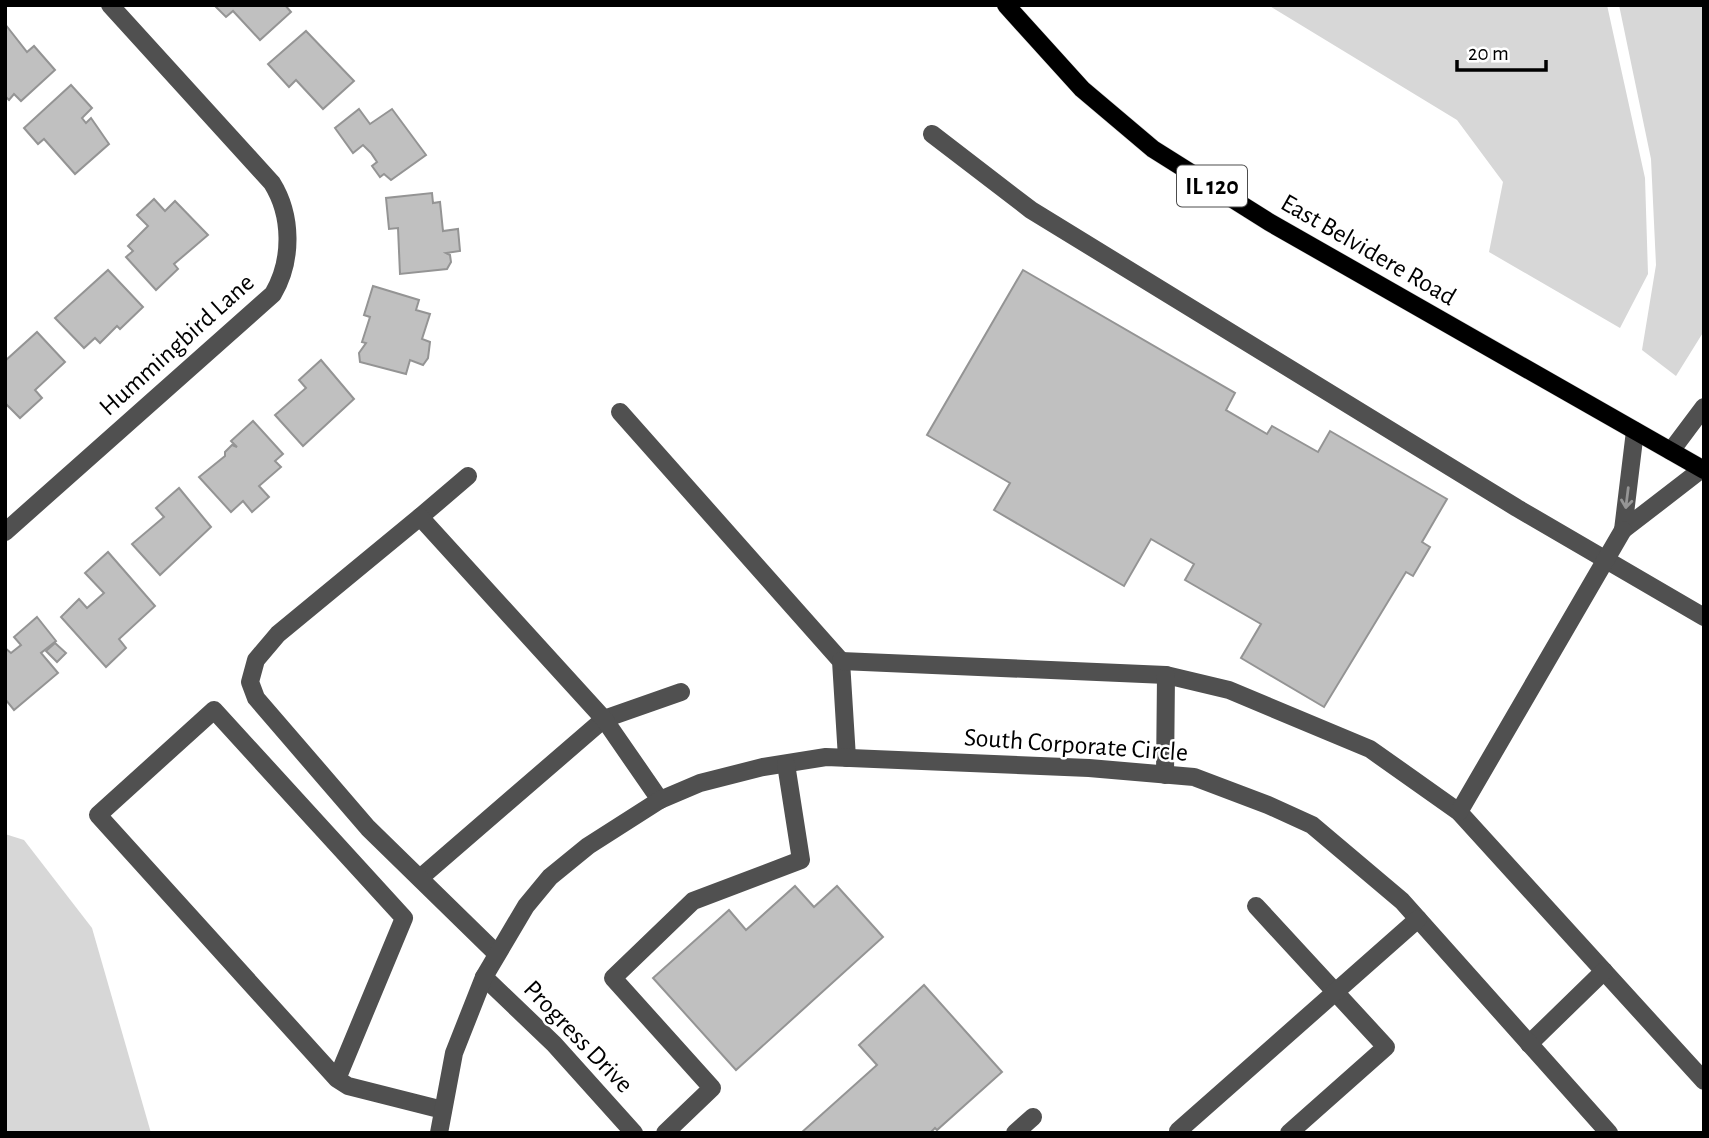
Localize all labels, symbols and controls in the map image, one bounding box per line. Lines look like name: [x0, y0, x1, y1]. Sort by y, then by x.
scale bar: [1457, 28, 1546, 72]
text: 20 m: [1468, 43, 1509, 64]
road number: IL 120: [1177, 166, 1247, 206]
street label: East Belvidere Road: [1277, 189, 1460, 310]
street label: Hummingbird Lane: [94, 269, 259, 421]
one-way arrow: [1620, 486, 1633, 509]
street label: South Corporate Circle: [963, 724, 1189, 766]
street label: Progress Drive: [519, 976, 638, 1098]

